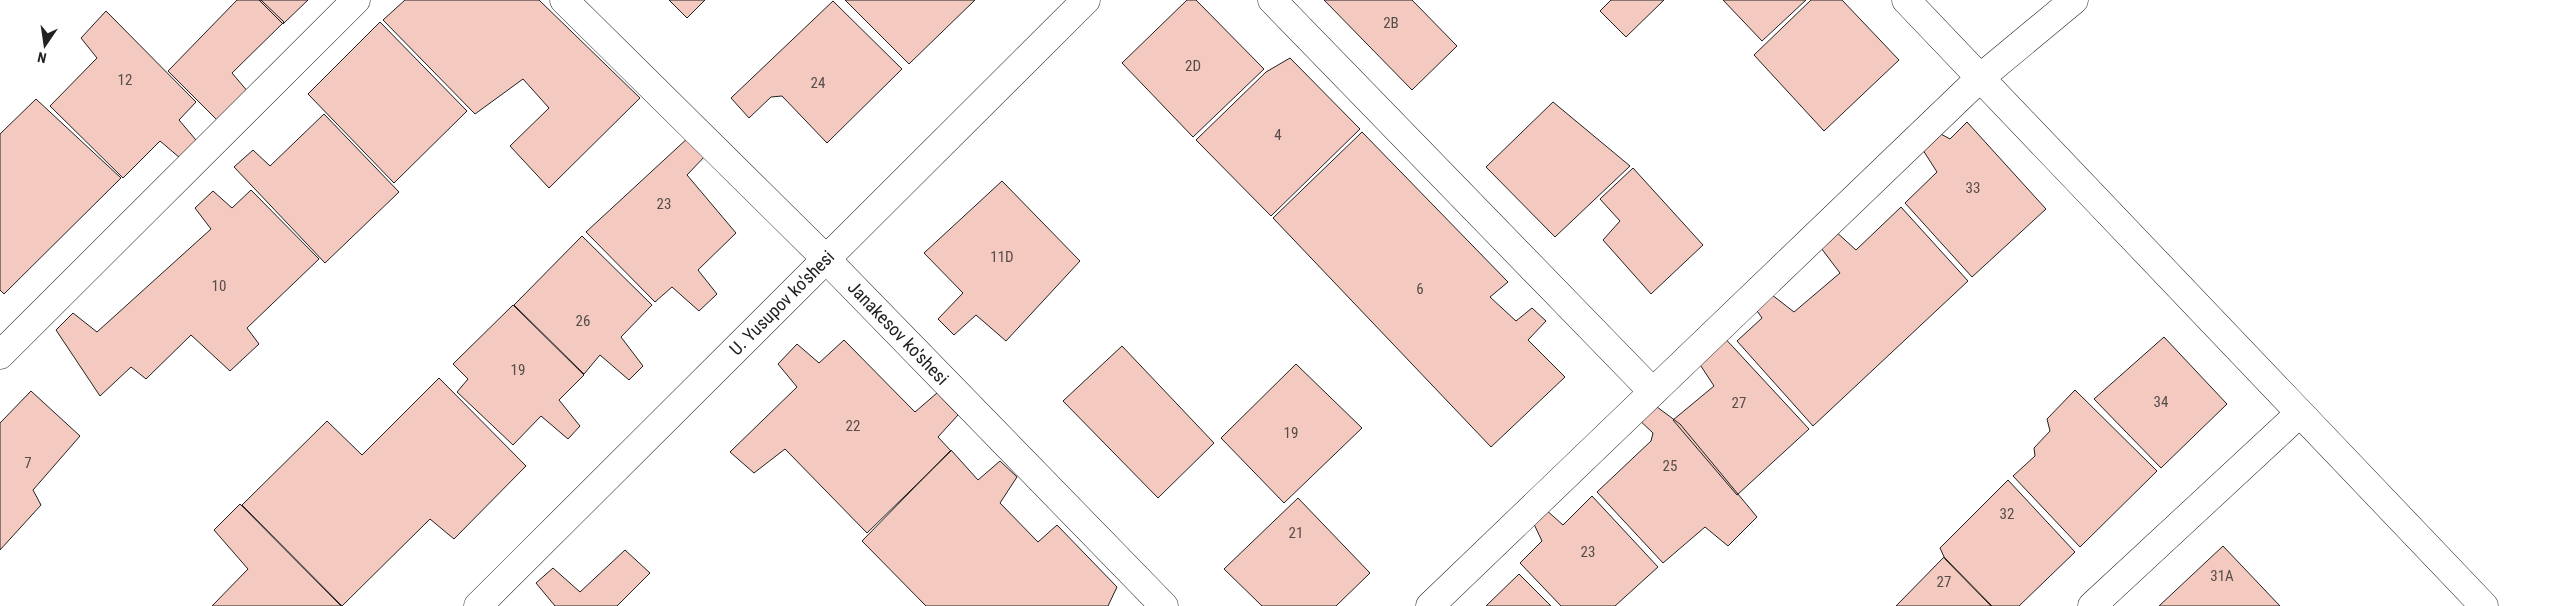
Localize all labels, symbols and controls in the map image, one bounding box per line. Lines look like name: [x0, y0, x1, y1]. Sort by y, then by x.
house number: 2B: [1383, 14, 1399, 32]
north arrow: [20, 20, 70, 70]
text: N: [36, 49, 48, 66]
house number: 2D: [1185, 57, 1201, 75]
house number: 12: [118, 71, 132, 89]
house number: 24: [811, 74, 825, 92]
house number: 4: [1274, 126, 1282, 144]
house number: 33: [1966, 179, 1980, 197]
house number: 23: [657, 195, 671, 213]
street label: U. Yusupov ko'shesi: [725, 246, 838, 359]
house number: 11D: [990, 248, 1014, 266]
street label: Janakesov ko'shesi: [844, 276, 953, 389]
house number: 10: [212, 277, 226, 295]
house number: 6: [1416, 280, 1424, 298]
house number: 26: [576, 312, 590, 330]
house number: 19: [511, 361, 525, 379]
house number: 34: [2154, 393, 2168, 411]
house number: 27: [1732, 394, 1746, 412]
house number: 22: [846, 417, 860, 435]
house number: 19: [1284, 424, 1298, 442]
house number: 7: [24, 454, 32, 472]
house number: 25: [1663, 457, 1677, 475]
house number: 32: [2000, 505, 2014, 523]
house number: 21: [1289, 524, 1303, 542]
house number: 23: [1581, 543, 1595, 561]
house number: 31A: [2210, 567, 2234, 585]
house number: 27: [1937, 573, 1951, 591]

